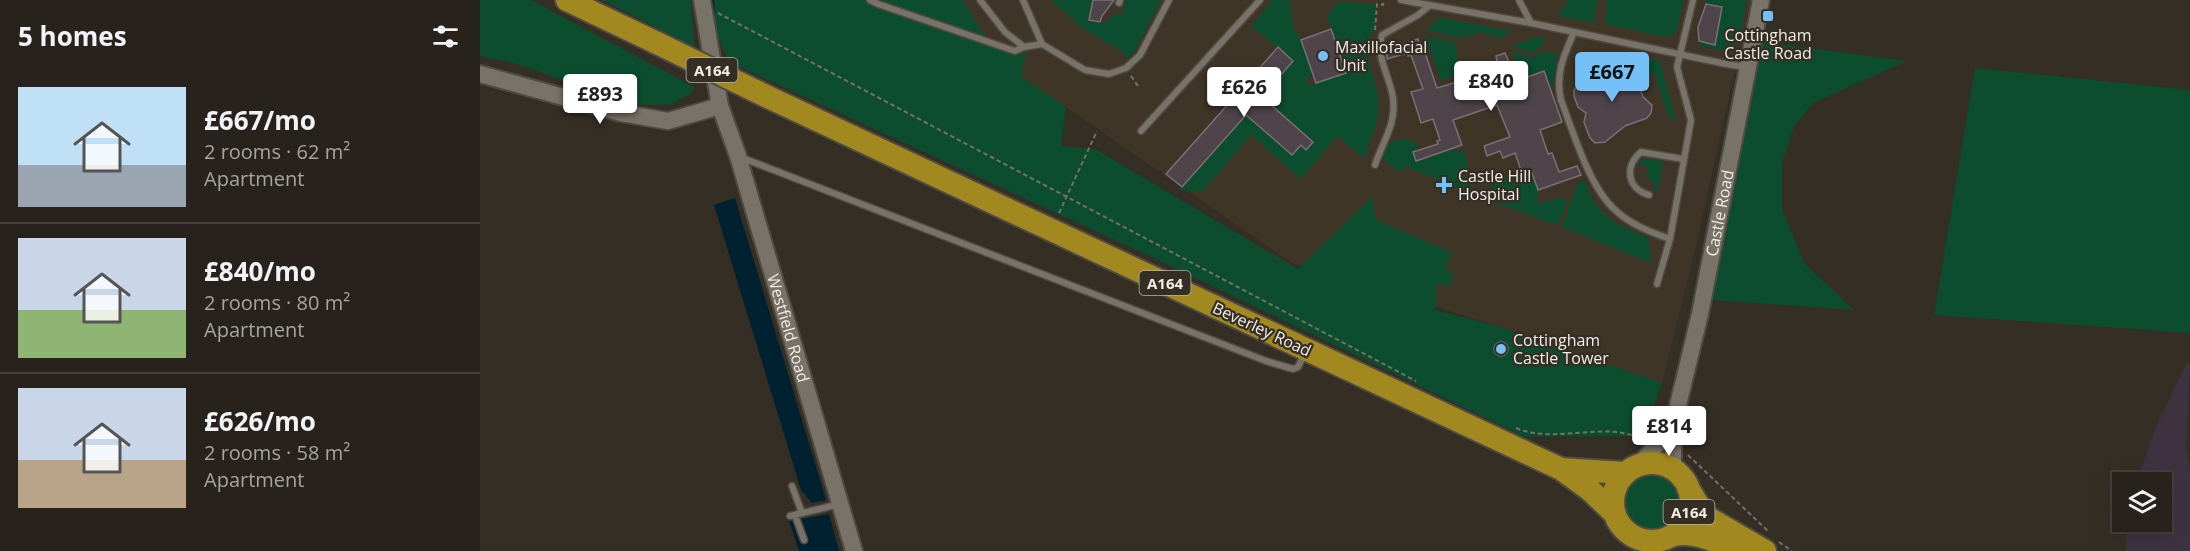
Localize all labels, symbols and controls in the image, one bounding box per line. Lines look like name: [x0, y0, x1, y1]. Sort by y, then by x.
marker: Cottingham Castle Road: [1761, 9, 1775, 23]
text: 5 homes: [18, 18, 127, 54]
icon: filters: [429, 20, 462, 53]
place label: Cottingham Castle Road: [1724, 24, 1812, 64]
place label: Maxillofacial Unit: [1335, 36, 1427, 76]
marker: Maxillofacial Unit: [1316, 49, 1330, 63]
pin: £667: [1576, 52, 1648, 103]
road number: A164: [686, 58, 738, 82]
text: £667: [1589, 58, 1635, 85]
pin: £840: [1455, 61, 1527, 112]
pin: £626: [1208, 67, 1280, 118]
text: £840: [1468, 67, 1514, 94]
text: £626: [1221, 73, 1267, 100]
pin: £893: [564, 74, 636, 125]
text: £893: [577, 80, 623, 107]
text: £667/mo: [204, 102, 316, 138]
icon: home: [66, 111, 138, 183]
text: 2 rooms · 62 m²: [204, 138, 350, 165]
text: Apartment: [204, 165, 304, 192]
place label: Castle Hill Hospital: [1458, 165, 1531, 205]
street label: Castle Road: [1700, 168, 1739, 258]
marker: Castle Hill Hospital: [1435, 176, 1453, 194]
text: £840/mo: [204, 253, 316, 289]
icon: home: [66, 262, 138, 334]
street label: Westfield Road: [762, 271, 815, 385]
road number: A164: [1140, 271, 1190, 295]
text: 2 rooms · 80 m²: [204, 289, 350, 316]
street label: Beverley Road: [1209, 297, 1315, 361]
text: Apartment: [204, 316, 304, 343]
place label: Cottingham Castle Tower: [1513, 329, 1609, 369]
marker: Cottingham Castle Tower: [1494, 342, 1508, 356]
text: £626/mo: [204, 403, 316, 439]
pin: £814: [1633, 406, 1705, 457]
icon: home: [66, 412, 138, 484]
text: £814: [1646, 412, 1692, 439]
text: 2 rooms · 58 m²: [204, 439, 350, 466]
text: Apartment: [204, 466, 304, 493]
map controls: [2112, 472, 2172, 532]
button: layers: [2112, 472, 2172, 532]
road number: A164: [1664, 500, 1714, 524]

